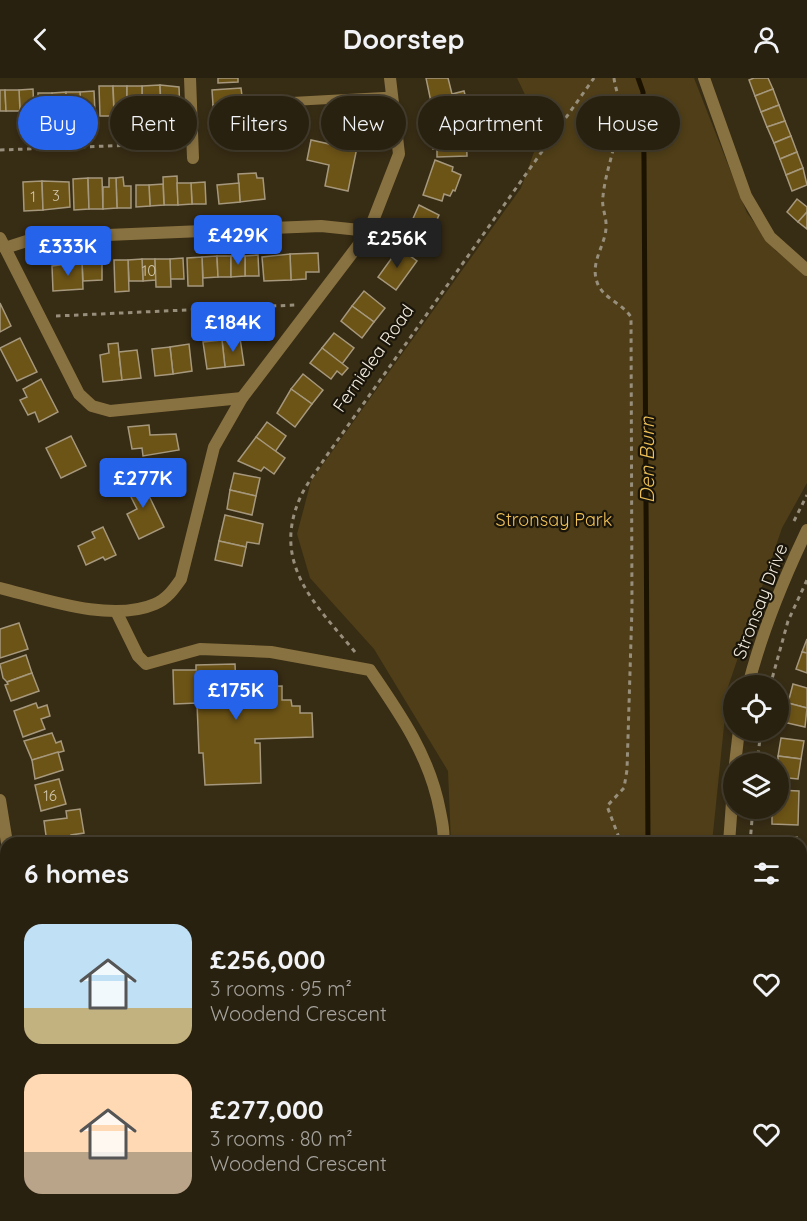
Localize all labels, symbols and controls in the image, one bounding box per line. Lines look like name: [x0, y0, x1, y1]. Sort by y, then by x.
text: Doorstep: [343, 22, 464, 56]
icon: back: [24, 23, 57, 56]
icon: person: [750, 23, 783, 56]
chip: Buy: [18, 96, 98, 150]
chip: Rent: [110, 96, 197, 150]
chip: Filters: [209, 96, 309, 150]
chip: New: [321, 96, 406, 150]
chip: Apartment: [418, 96, 564, 150]
chip: House: [576, 96, 680, 150]
house number: 3: [52, 186, 60, 205]
house number: 1: [30, 187, 36, 206]
pin: £429K: [196, 215, 280, 266]
pin: £256K: [355, 218, 439, 269]
text: £429K: [208, 222, 268, 247]
text: £256K: [367, 225, 427, 250]
pin: £333K: [26, 226, 110, 277]
text: £333K: [39, 233, 97, 258]
house number: 10: [142, 261, 156, 280]
street label: Fernielea Road: [327, 300, 419, 416]
pin: £184K: [191, 302, 275, 353]
text: £184K: [205, 309, 261, 334]
water label: Den Burn: [634, 416, 659, 503]
pin: £277K: [101, 458, 185, 509]
text: £277K: [114, 465, 172, 490]
park label: Stronsay Park: [496, 508, 612, 531]
street label: Stronsay Drive: [727, 540, 793, 662]
pin: £175K: [194, 670, 278, 721]
map controls: [723, 675, 789, 819]
button: locate: [723, 675, 789, 741]
text: £175K: [208, 677, 264, 702]
button: layers: [723, 753, 789, 819]
house number: 16: [43, 786, 57, 805]
text: 6 homes: [24, 857, 129, 890]
icon: filters: [750, 857, 783, 890]
text: £256,000: [210, 943, 325, 976]
icon: home: [72, 948, 144, 1020]
icon: heart: [750, 968, 783, 1001]
text: 3 rooms · 95 m²: [210, 976, 352, 1001]
text: Woodend Crescent: [210, 1001, 387, 1026]
text: £277,000: [210, 1093, 324, 1126]
icon: home: [72, 1098, 144, 1170]
icon: heart: [750, 1118, 783, 1151]
text: 3 rooms · 80 m²: [210, 1126, 353, 1151]
text: Woodend Crescent: [210, 1151, 387, 1176]

